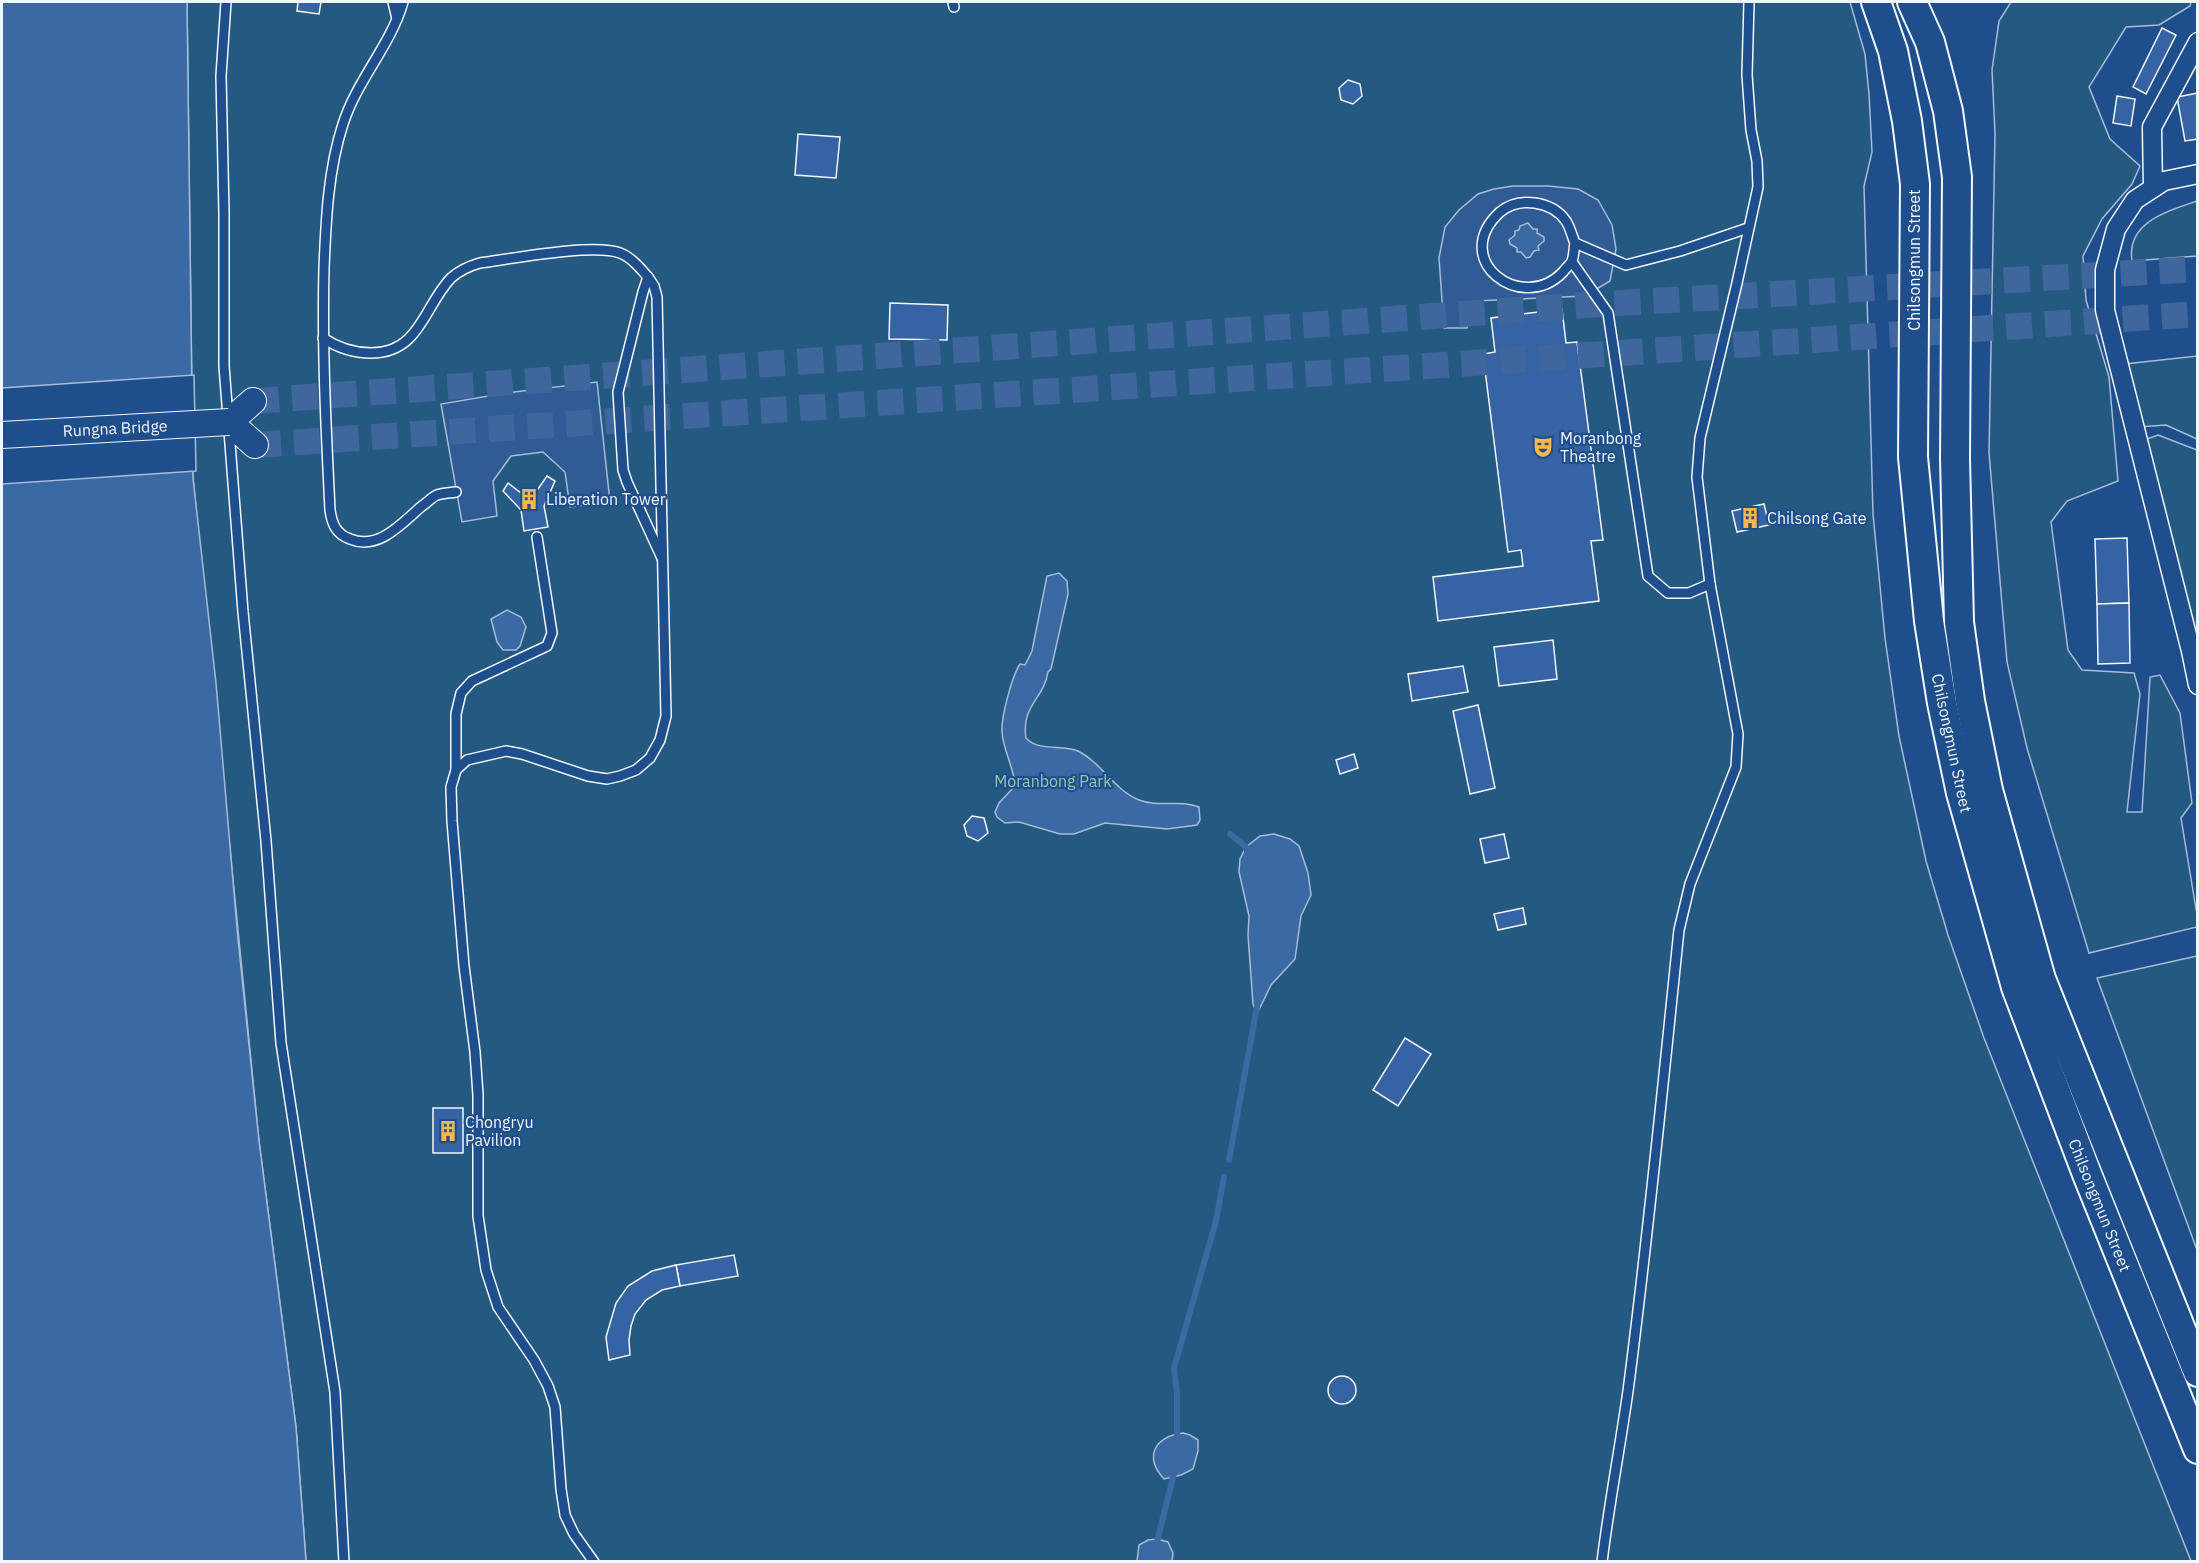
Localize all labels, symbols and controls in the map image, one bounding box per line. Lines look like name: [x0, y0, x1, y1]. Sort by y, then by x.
street label: Chilsongmun Street: [1904, 189, 1924, 331]
street label: Rungna Bridge: [62, 415, 168, 441]
place label: Moranbong Theatre: [1560, 428, 1642, 466]
theatre icon: Moranbong Theatre: [1531, 435, 1555, 459]
building icon: Liberation Tower: [517, 487, 541, 511]
place label: Liberation Tower: [546, 489, 666, 509]
building icon: Chilsong Gate: [1738, 506, 1762, 530]
place label: Chilsong Gate: [1767, 508, 1867, 528]
street label: Chilsongmun Street: [1928, 672, 1976, 814]
park label: Moranbong Park: [994, 771, 1112, 791]
place label: Chongryu Pavilion: [465, 1112, 534, 1150]
building icon: Chongryu Pavilion: [436, 1119, 460, 1143]
street label: Chilsongmun Street: [2064, 1136, 2136, 1274]

